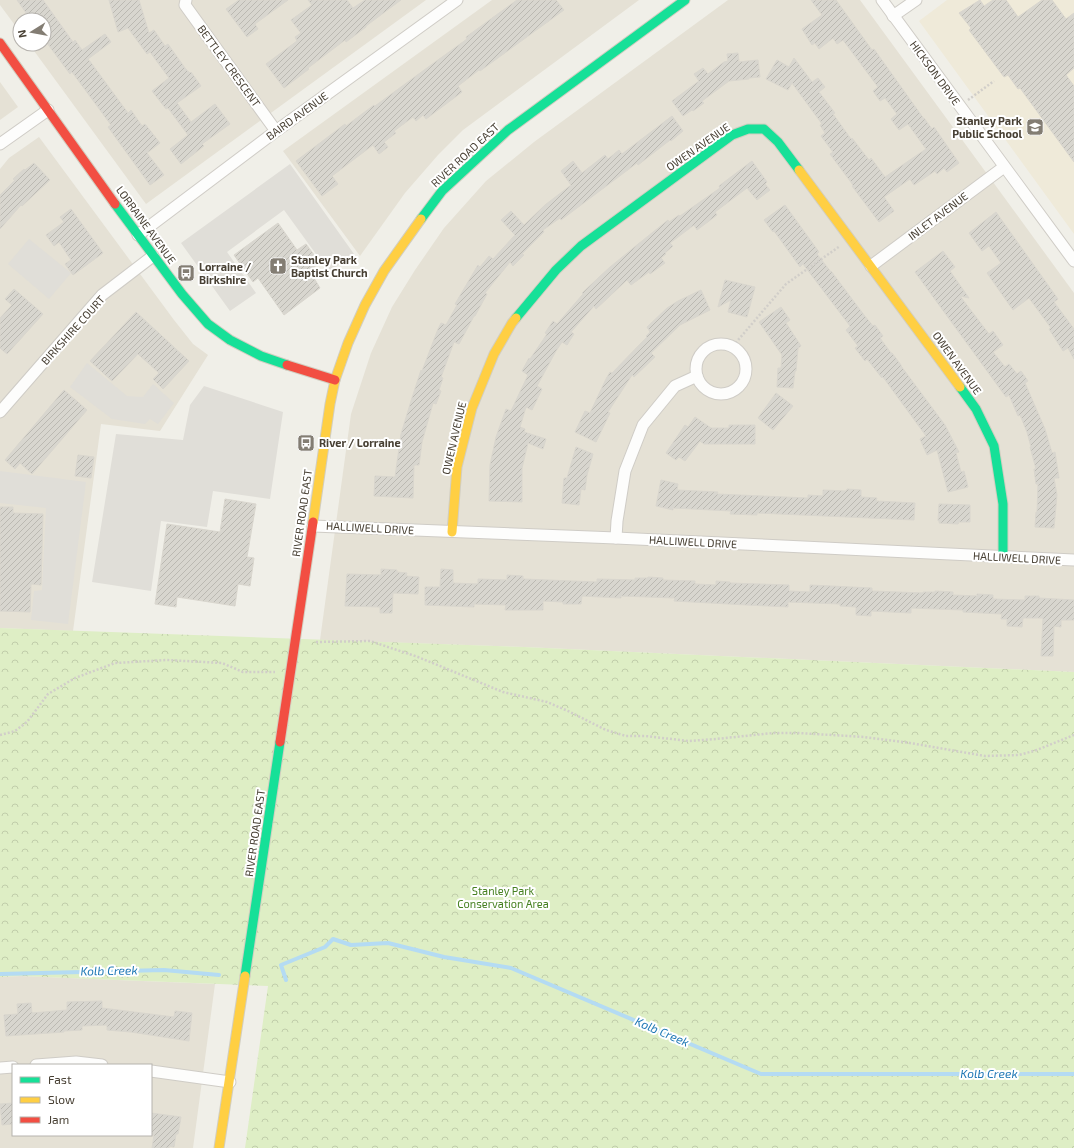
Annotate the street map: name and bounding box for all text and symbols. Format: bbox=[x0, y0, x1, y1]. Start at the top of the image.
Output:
north arrow bbox=[12, 12, 52, 52]
street label: BETTLEY CRESCENT bbox=[195, 22, 264, 110]
text: N bbox=[15, 29, 29, 39]
street label: HICKSON DRIVE bbox=[908, 38, 963, 108]
street label: BAIRD AVENUE bbox=[263, 89, 330, 142]
place label: Stanley Park Public School bbox=[952, 114, 1023, 140]
school or university icon: Stanley Park Public School bbox=[1025, 117, 1045, 137]
street label: RIVER ROAD EAST bbox=[428, 119, 502, 189]
street label: OWEN AVENUE bbox=[663, 120, 732, 173]
street label: LORRAINE AVENUE bbox=[114, 183, 179, 266]
street label: INLET AVENUE bbox=[905, 189, 970, 242]
place label: Stanley Park Baptist Church bbox=[291, 253, 368, 279]
church icon: Stanley Park Baptist Church bbox=[268, 256, 288, 276]
place label: Lorraine / Birkshire bbox=[199, 260, 251, 286]
bus stop icon: Lorraine / Birkshire bbox=[176, 263, 196, 283]
street label: BIRKSHIRE COURT bbox=[38, 292, 108, 367]
street label: OWEN AVENUE bbox=[930, 329, 985, 397]
street label: OWEN AVENUE bbox=[439, 400, 468, 476]
bus stop icon: River / Lorraine bbox=[296, 433, 316, 453]
place label: River / Lorraine bbox=[319, 436, 401, 449]
street label: RIVER ROAD EAST bbox=[289, 468, 314, 557]
street label: HALLIWELL DRIVE bbox=[326, 519, 414, 536]
street label: HALLIWELL DRIVE bbox=[649, 533, 737, 550]
street label: HALLIWELL DRIVE bbox=[973, 549, 1061, 566]
street label: RIVER ROAD EAST bbox=[242, 788, 267, 877]
park label: Stanley Park Conservation Area bbox=[457, 884, 549, 910]
water label: Kolb Creek bbox=[80, 963, 138, 977]
water label: Kolb Creek bbox=[633, 1013, 692, 1049]
legend bbox=[12, 1064, 152, 1136]
water label: Kolb Creek bbox=[960, 1066, 1018, 1080]
text: Fast bbox=[48, 1072, 72, 1086]
text: Slow bbox=[48, 1092, 75, 1106]
text: Jam bbox=[48, 1112, 69, 1126]

